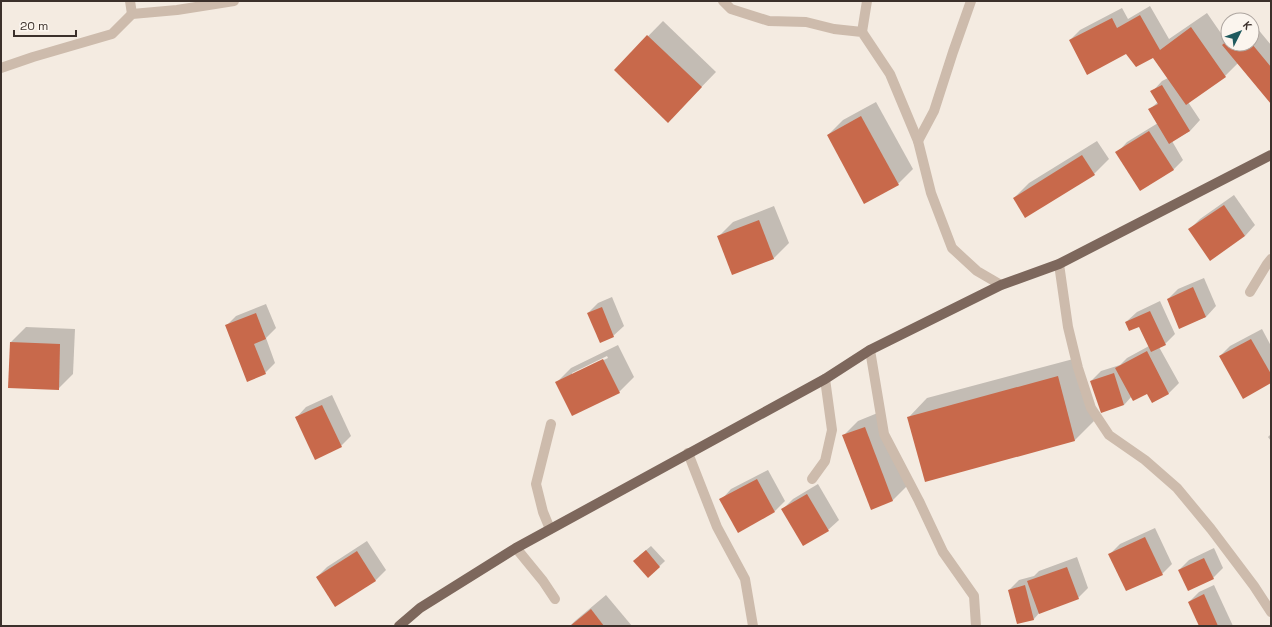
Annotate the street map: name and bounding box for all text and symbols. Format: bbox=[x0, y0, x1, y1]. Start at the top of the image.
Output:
scale bar bbox=[14, 12, 76, 38]
north arrow bbox=[1220, 12, 1260, 52]
text: 20 m bbox=[20, 18, 48, 34]
text: K bbox=[1240, 18, 1255, 33]

